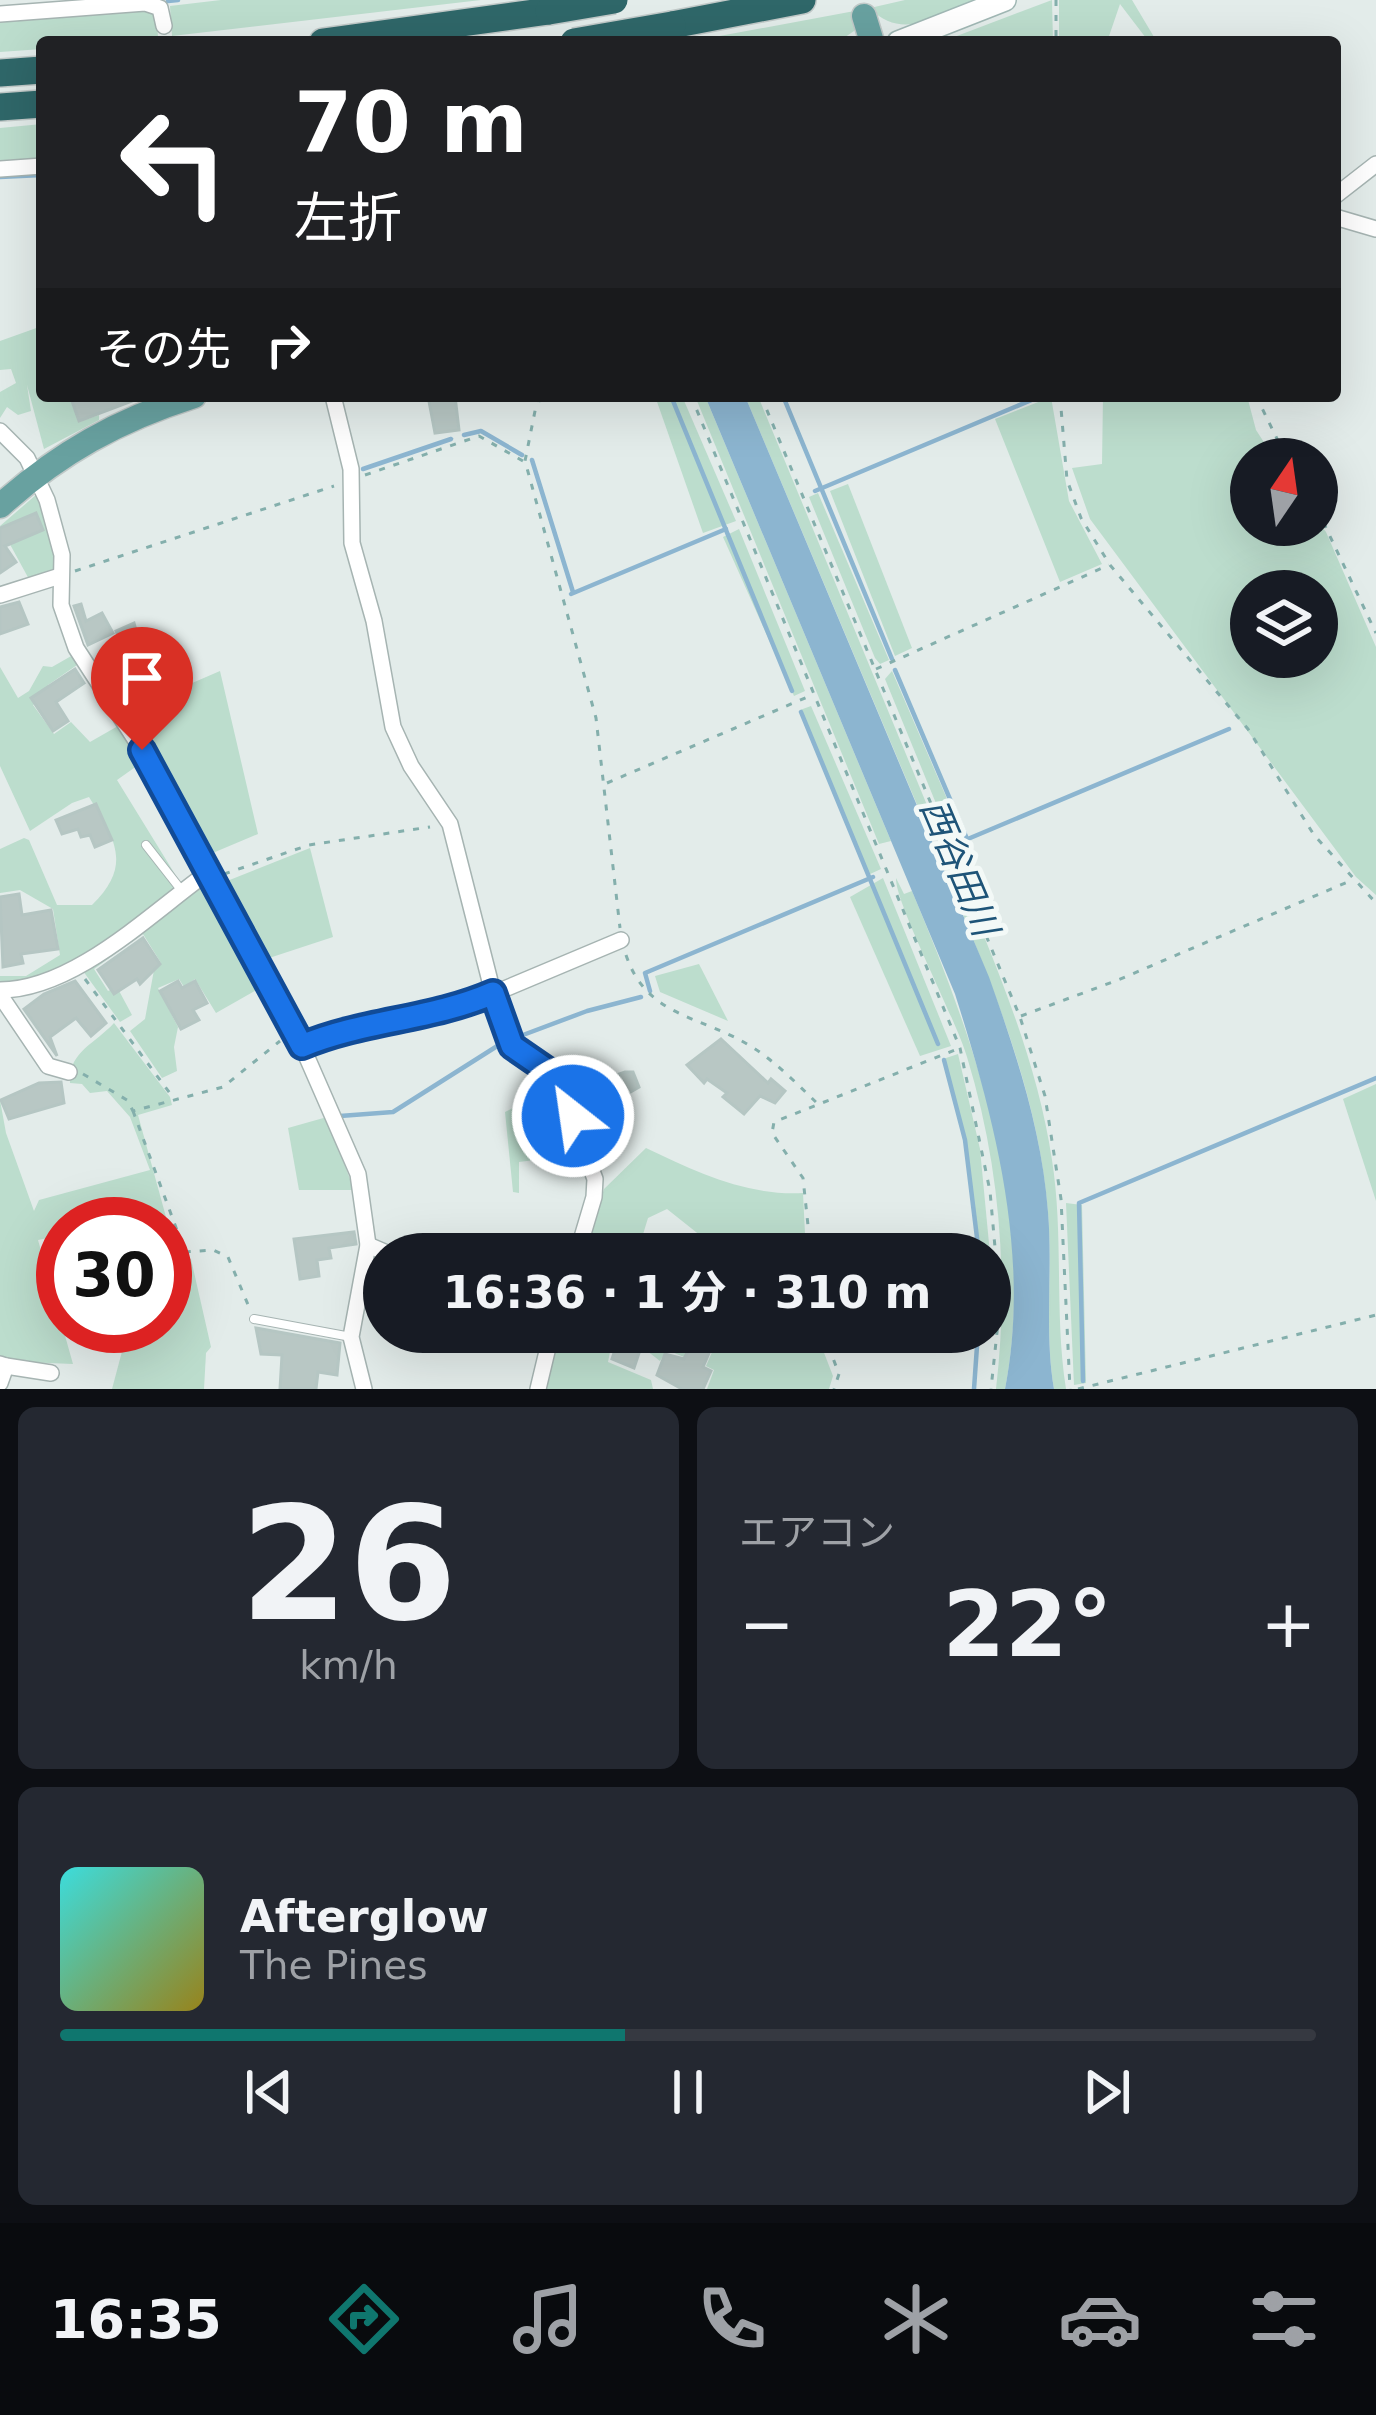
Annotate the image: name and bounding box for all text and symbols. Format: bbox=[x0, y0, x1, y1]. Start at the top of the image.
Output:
text: 70 m bbox=[294, 74, 528, 172]
icon: left bbox=[96, 84, 252, 240]
text: 左折 bbox=[294, 187, 402, 250]
icon: right bbox=[255, 312, 321, 378]
text: その先 bbox=[96, 323, 231, 376]
north arrow bbox=[1230, 438, 1338, 546]
map controls bbox=[1230, 438, 1338, 678]
button: layers bbox=[1230, 570, 1338, 678]
pin bbox=[91, 627, 193, 750]
icon: arrive bbox=[109, 645, 175, 711]
water label: 西谷田川 bbox=[913, 793, 1008, 945]
position arrow bbox=[510, 1053, 636, 1179]
speed limit sign: 30 bbox=[36, 1197, 192, 1353]
text: 16:36 · 1 分 · 310 m bbox=[443, 1266, 931, 1319]
text: 26 bbox=[240, 1474, 457, 1656]
text: エアコン bbox=[739, 1510, 895, 1555]
text: 22° bbox=[942, 1572, 1113, 1677]
text: − bbox=[739, 1586, 794, 1663]
text: + bbox=[1261, 1586, 1316, 1663]
text: km/h bbox=[299, 1643, 398, 1688]
text: Afterglow bbox=[240, 1890, 489, 1943]
text: The Pines bbox=[240, 1943, 427, 1988]
icon: previous bbox=[236, 2059, 302, 2125]
icon: pause bbox=[655, 2059, 721, 2125]
icon: next bbox=[1074, 2059, 1140, 2125]
icon: directions bbox=[322, 2277, 406, 2361]
icon: music bbox=[506, 2277, 590, 2361]
icon: phone bbox=[690, 2277, 774, 2361]
icon: climate bbox=[874, 2277, 958, 2361]
icon: car bbox=[1058, 2277, 1142, 2361]
icon: filters bbox=[1242, 2277, 1326, 2361]
text: 16:35 bbox=[50, 2288, 222, 2351]

